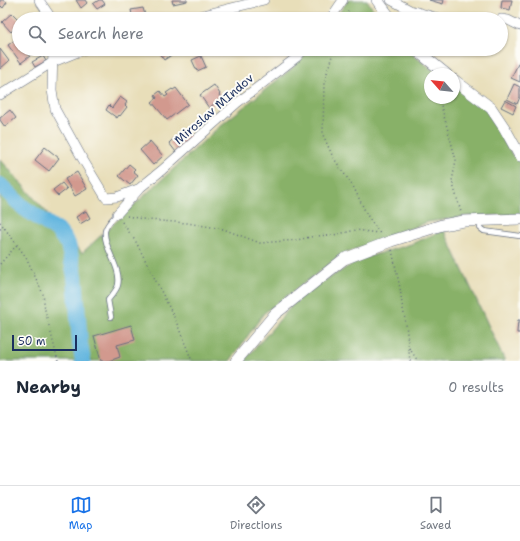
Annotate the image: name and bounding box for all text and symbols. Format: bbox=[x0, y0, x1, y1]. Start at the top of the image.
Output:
search box bbox=[12, 12, 508, 56]
icon: search bbox=[26, 23, 48, 45]
text: Search here bbox=[58, 24, 144, 44]
north arrow bbox=[424, 68, 460, 104]
street label: Miroslav MIndov bbox=[171, 70, 257, 148]
scale bar bbox=[12, 333, 77, 352]
text: 50 m bbox=[18, 334, 46, 349]
text: Nearby bbox=[16, 376, 81, 398]
text: 0 results bbox=[448, 379, 504, 396]
tab: Map bbox=[69, 494, 92, 533]
tab: Directions bbox=[230, 494, 282, 533]
tab: Saved bbox=[420, 494, 451, 533]

